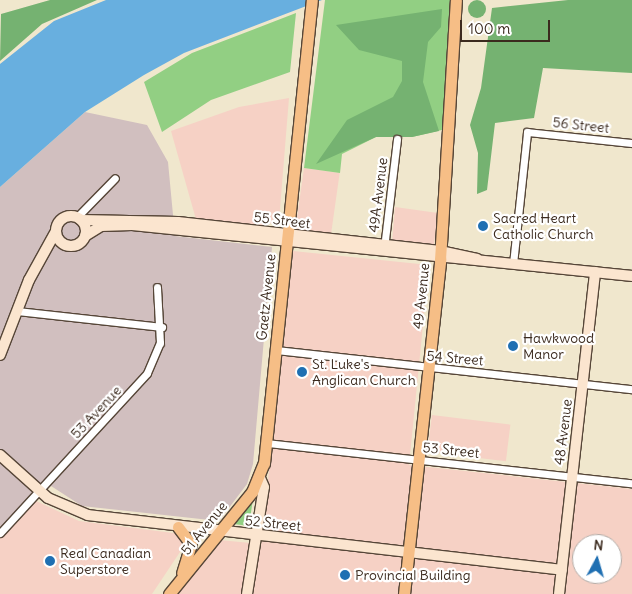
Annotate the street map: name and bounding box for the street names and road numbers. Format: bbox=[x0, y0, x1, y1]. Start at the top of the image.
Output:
street label: 56 Street bbox=[552, 114, 610, 136]
street label: 49A Avenue bbox=[365, 157, 391, 233]
street label: 55 Street bbox=[253, 208, 311, 232]
street label: Gaetz Avenue bbox=[253, 253, 279, 341]
street label: 49 Avenue bbox=[409, 262, 433, 330]
street label: 54 Street bbox=[426, 347, 484, 369]
street label: 53 Avenue bbox=[67, 382, 125, 442]
street label: 48 Avenue bbox=[551, 398, 575, 466]
street label: 53 Street bbox=[422, 439, 480, 461]
street label: 51 Avenue bbox=[177, 498, 231, 558]
street label: 52 Street bbox=[244, 512, 302, 534]

